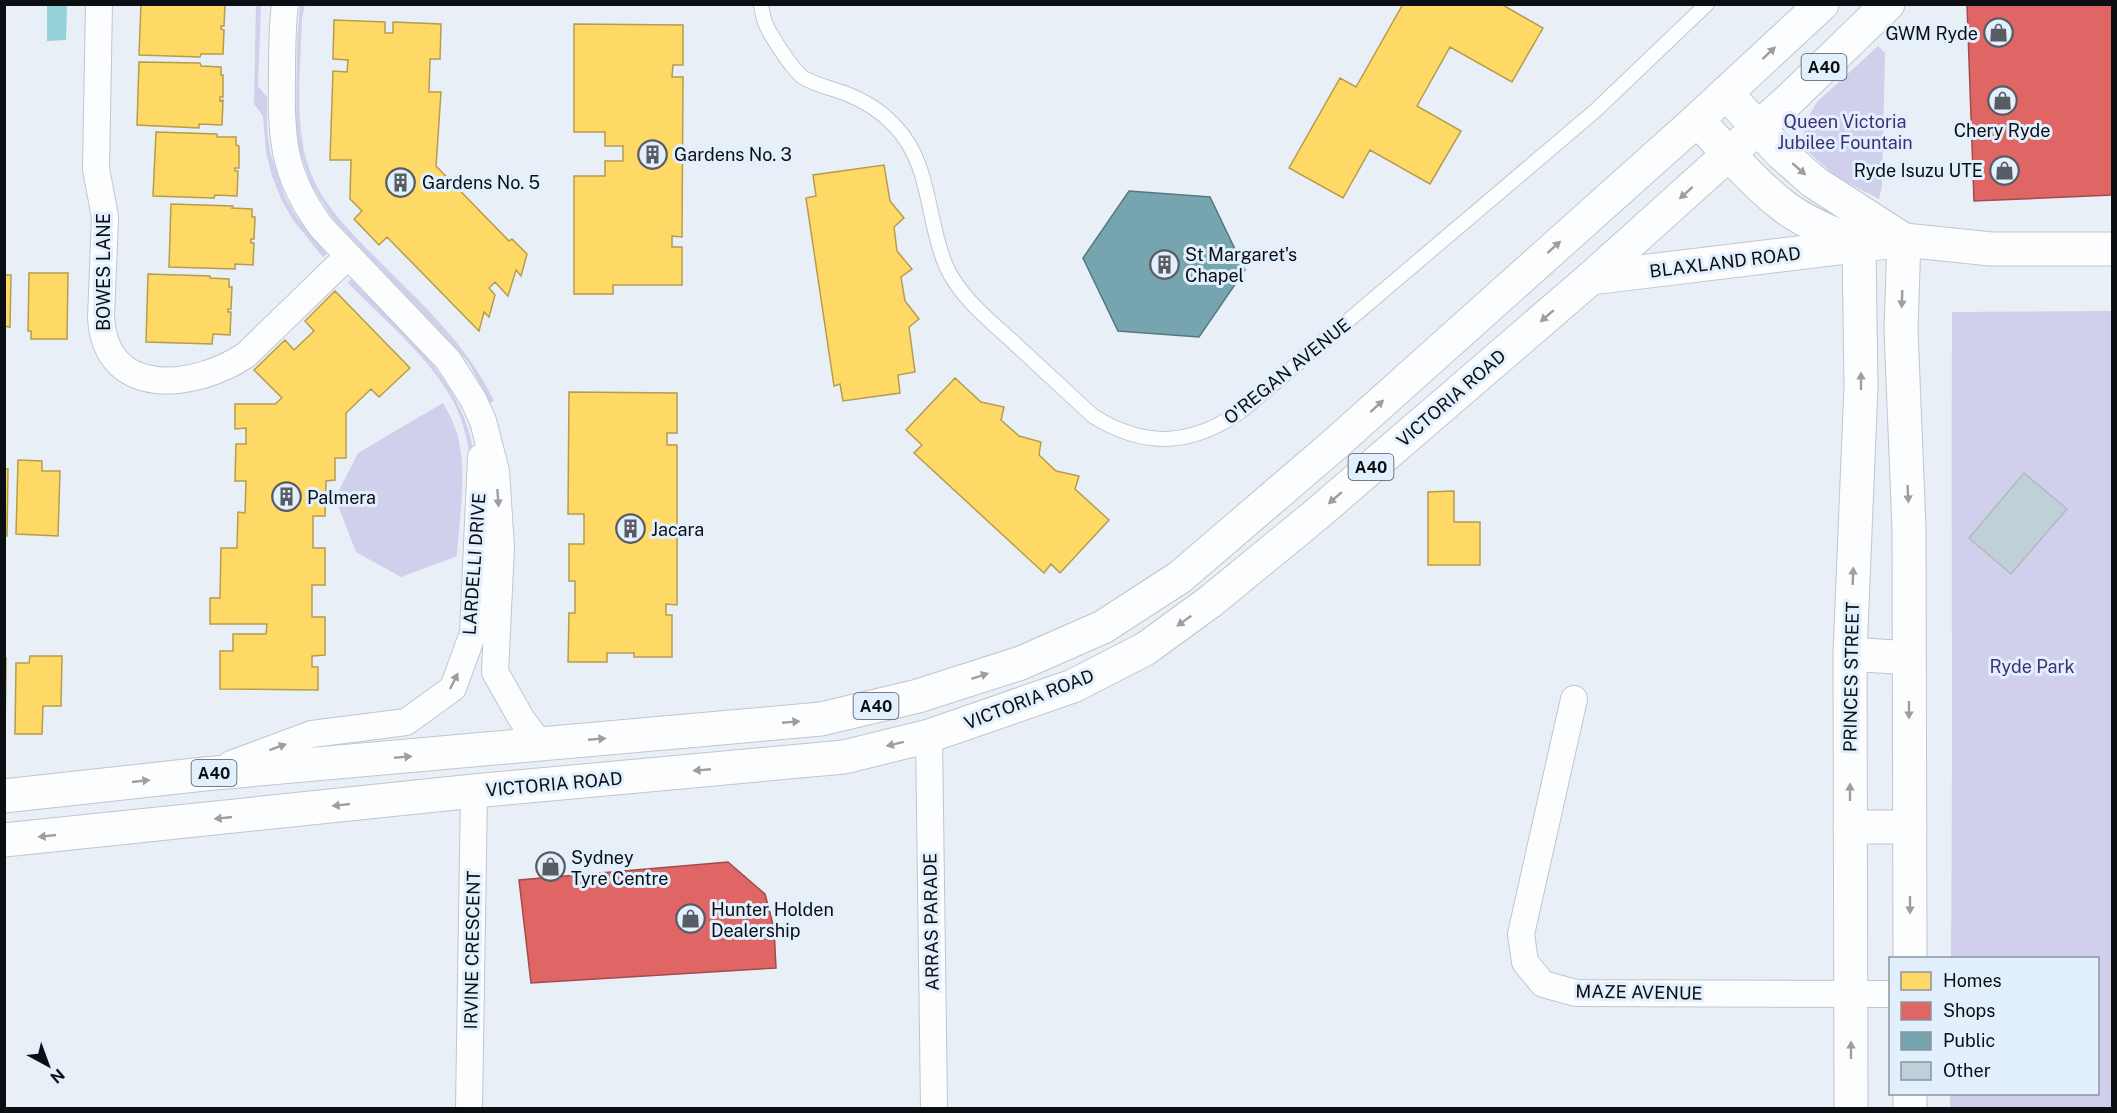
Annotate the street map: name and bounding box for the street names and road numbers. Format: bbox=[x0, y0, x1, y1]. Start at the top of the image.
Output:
road number: A40 bbox=[1802, 54, 1846, 80]
street label: BOWES LANE bbox=[93, 213, 114, 331]
street label: BLAXLAND ROAD bbox=[1648, 242, 1802, 282]
street label: O'REGAN AVENUE bbox=[1220, 314, 1354, 428]
street label: VICTORIA ROAD bbox=[1392, 345, 1510, 451]
road number: A40 bbox=[1348, 454, 1394, 480]
street label: LARDELLI DRIVE bbox=[459, 492, 489, 636]
street label: PRINCES STREET bbox=[1839, 601, 1863, 752]
street label: VICTORIA ROAD bbox=[961, 665, 1097, 733]
road number: A40 bbox=[854, 693, 898, 719]
road number: A40 bbox=[192, 760, 236, 786]
street label: VICTORIA ROAD bbox=[485, 768, 623, 800]
street label: ARRAS PARADE bbox=[919, 853, 943, 991]
street label: IRVINE CRESCENT bbox=[460, 870, 484, 1029]
street label: MAZE AVENUE bbox=[1575, 980, 1703, 1004]

